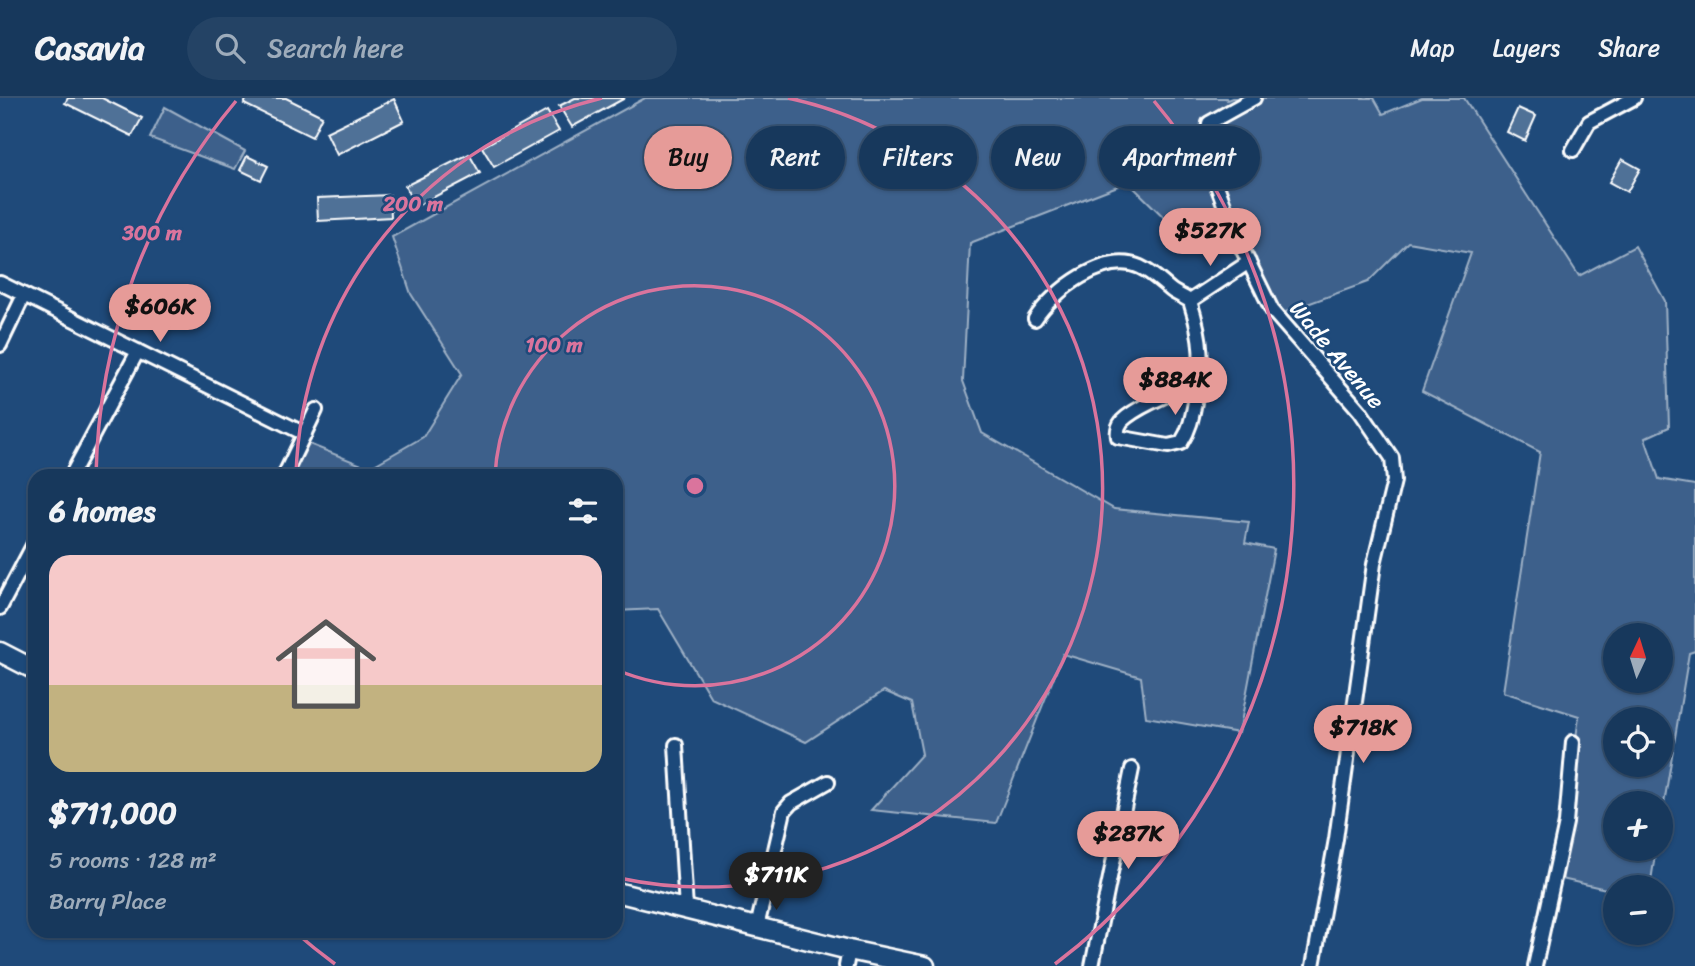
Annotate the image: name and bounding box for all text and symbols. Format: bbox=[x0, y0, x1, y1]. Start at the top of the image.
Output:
search box bbox=[187, 17, 677, 80]
text: Casavia bbox=[35, 19, 145, 77]
text: Search here bbox=[267, 25, 404, 71]
text: Map bbox=[1410, 27, 1455, 69]
text: Layers bbox=[1493, 27, 1560, 69]
text: Share bbox=[1598, 27, 1660, 69]
icon: search bbox=[211, 29, 249, 67]
chip: Buy bbox=[644, 126, 732, 189]
chip: Rent bbox=[746, 126, 845, 189]
chip: Filters bbox=[859, 126, 977, 189]
chip: New bbox=[991, 126, 1085, 189]
chip: Apartment bbox=[1099, 126, 1260, 189]
text: 200 m bbox=[382, 185, 444, 223]
pin: $527K bbox=[1161, 208, 1259, 268]
text: $527K bbox=[1175, 210, 1245, 251]
text: 300 m bbox=[121, 214, 183, 252]
pin: $606K bbox=[111, 285, 209, 344]
text: $606K bbox=[125, 286, 195, 327]
street label: Wade Avenue bbox=[1279, 291, 1395, 419]
text: 100 m bbox=[525, 326, 583, 364]
pin: $884K bbox=[1126, 358, 1224, 417]
text: $884K bbox=[1139, 359, 1211, 400]
centre of rings bbox=[683, 474, 707, 498]
text: 6 homes bbox=[49, 484, 156, 538]
icon: filters bbox=[564, 492, 602, 530]
icon: home bbox=[263, 601, 389, 727]
north arrow bbox=[1603, 623, 1673, 693]
map controls bbox=[1603, 623, 1673, 945]
pin: $718K bbox=[1314, 706, 1412, 765]
text: $718K bbox=[1330, 707, 1396, 748]
button: locate bbox=[1603, 707, 1673, 777]
text: $711,000 bbox=[49, 786, 177, 840]
button: + bbox=[1603, 791, 1673, 861]
pin: $287K bbox=[1079, 812, 1177, 871]
text: $287K bbox=[1093, 813, 1163, 854]
text: 5 rooms · 128 m² bbox=[49, 840, 217, 881]
pin: $711K bbox=[727, 852, 825, 912]
text: $711K bbox=[745, 854, 807, 895]
button: − bbox=[1603, 875, 1673, 945]
text: Barry Place bbox=[49, 881, 167, 922]

